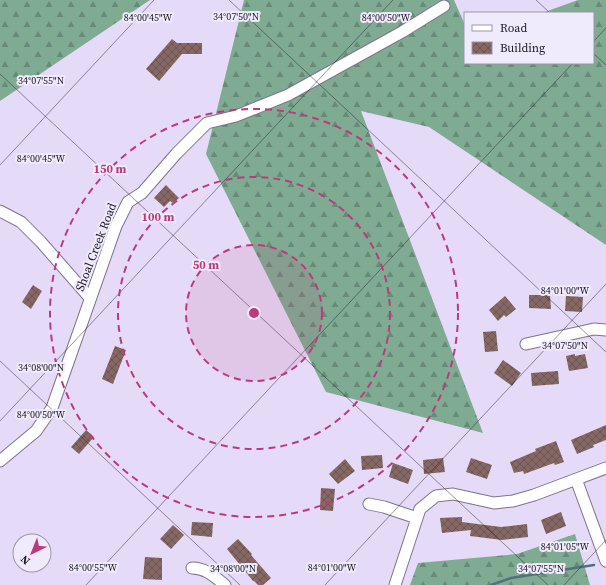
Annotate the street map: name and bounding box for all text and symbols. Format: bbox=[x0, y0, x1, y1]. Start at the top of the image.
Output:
text: 34°07'50"N bbox=[213, 10, 259, 23]
text: 84°00'45"W bbox=[124, 11, 173, 24]
text: 84°00'50"W bbox=[362, 11, 411, 24]
legend bbox=[464, 12, 594, 64]
text: Road bbox=[500, 20, 527, 36]
text: Building bbox=[500, 40, 545, 56]
text: 34°07'55"N bbox=[18, 74, 64, 87]
text: 84°00'45"W bbox=[17, 152, 66, 165]
text: 150 m bbox=[94, 161, 127, 177]
street label: Shoal Creek Road bbox=[72, 200, 120, 294]
text: 100 m bbox=[142, 209, 175, 225]
text: 50 m bbox=[193, 257, 219, 273]
text: 84°01'00"W bbox=[541, 284, 590, 297]
centre of rings bbox=[247, 306, 261, 320]
text: 34°07'50"N bbox=[542, 339, 588, 352]
text: 34°08'00"N bbox=[18, 361, 64, 374]
text: 84°00'50"W bbox=[17, 408, 66, 421]
north arrow bbox=[12, 533, 52, 573]
text: 84°01'05"W bbox=[541, 540, 590, 553]
text: N bbox=[17, 552, 34, 568]
text: 84°00'55"W bbox=[69, 561, 118, 574]
text: 84°01'00"W bbox=[308, 561, 357, 574]
text: 34°08'00"N bbox=[210, 562, 256, 575]
text: 34°07'55"N bbox=[518, 562, 564, 575]

